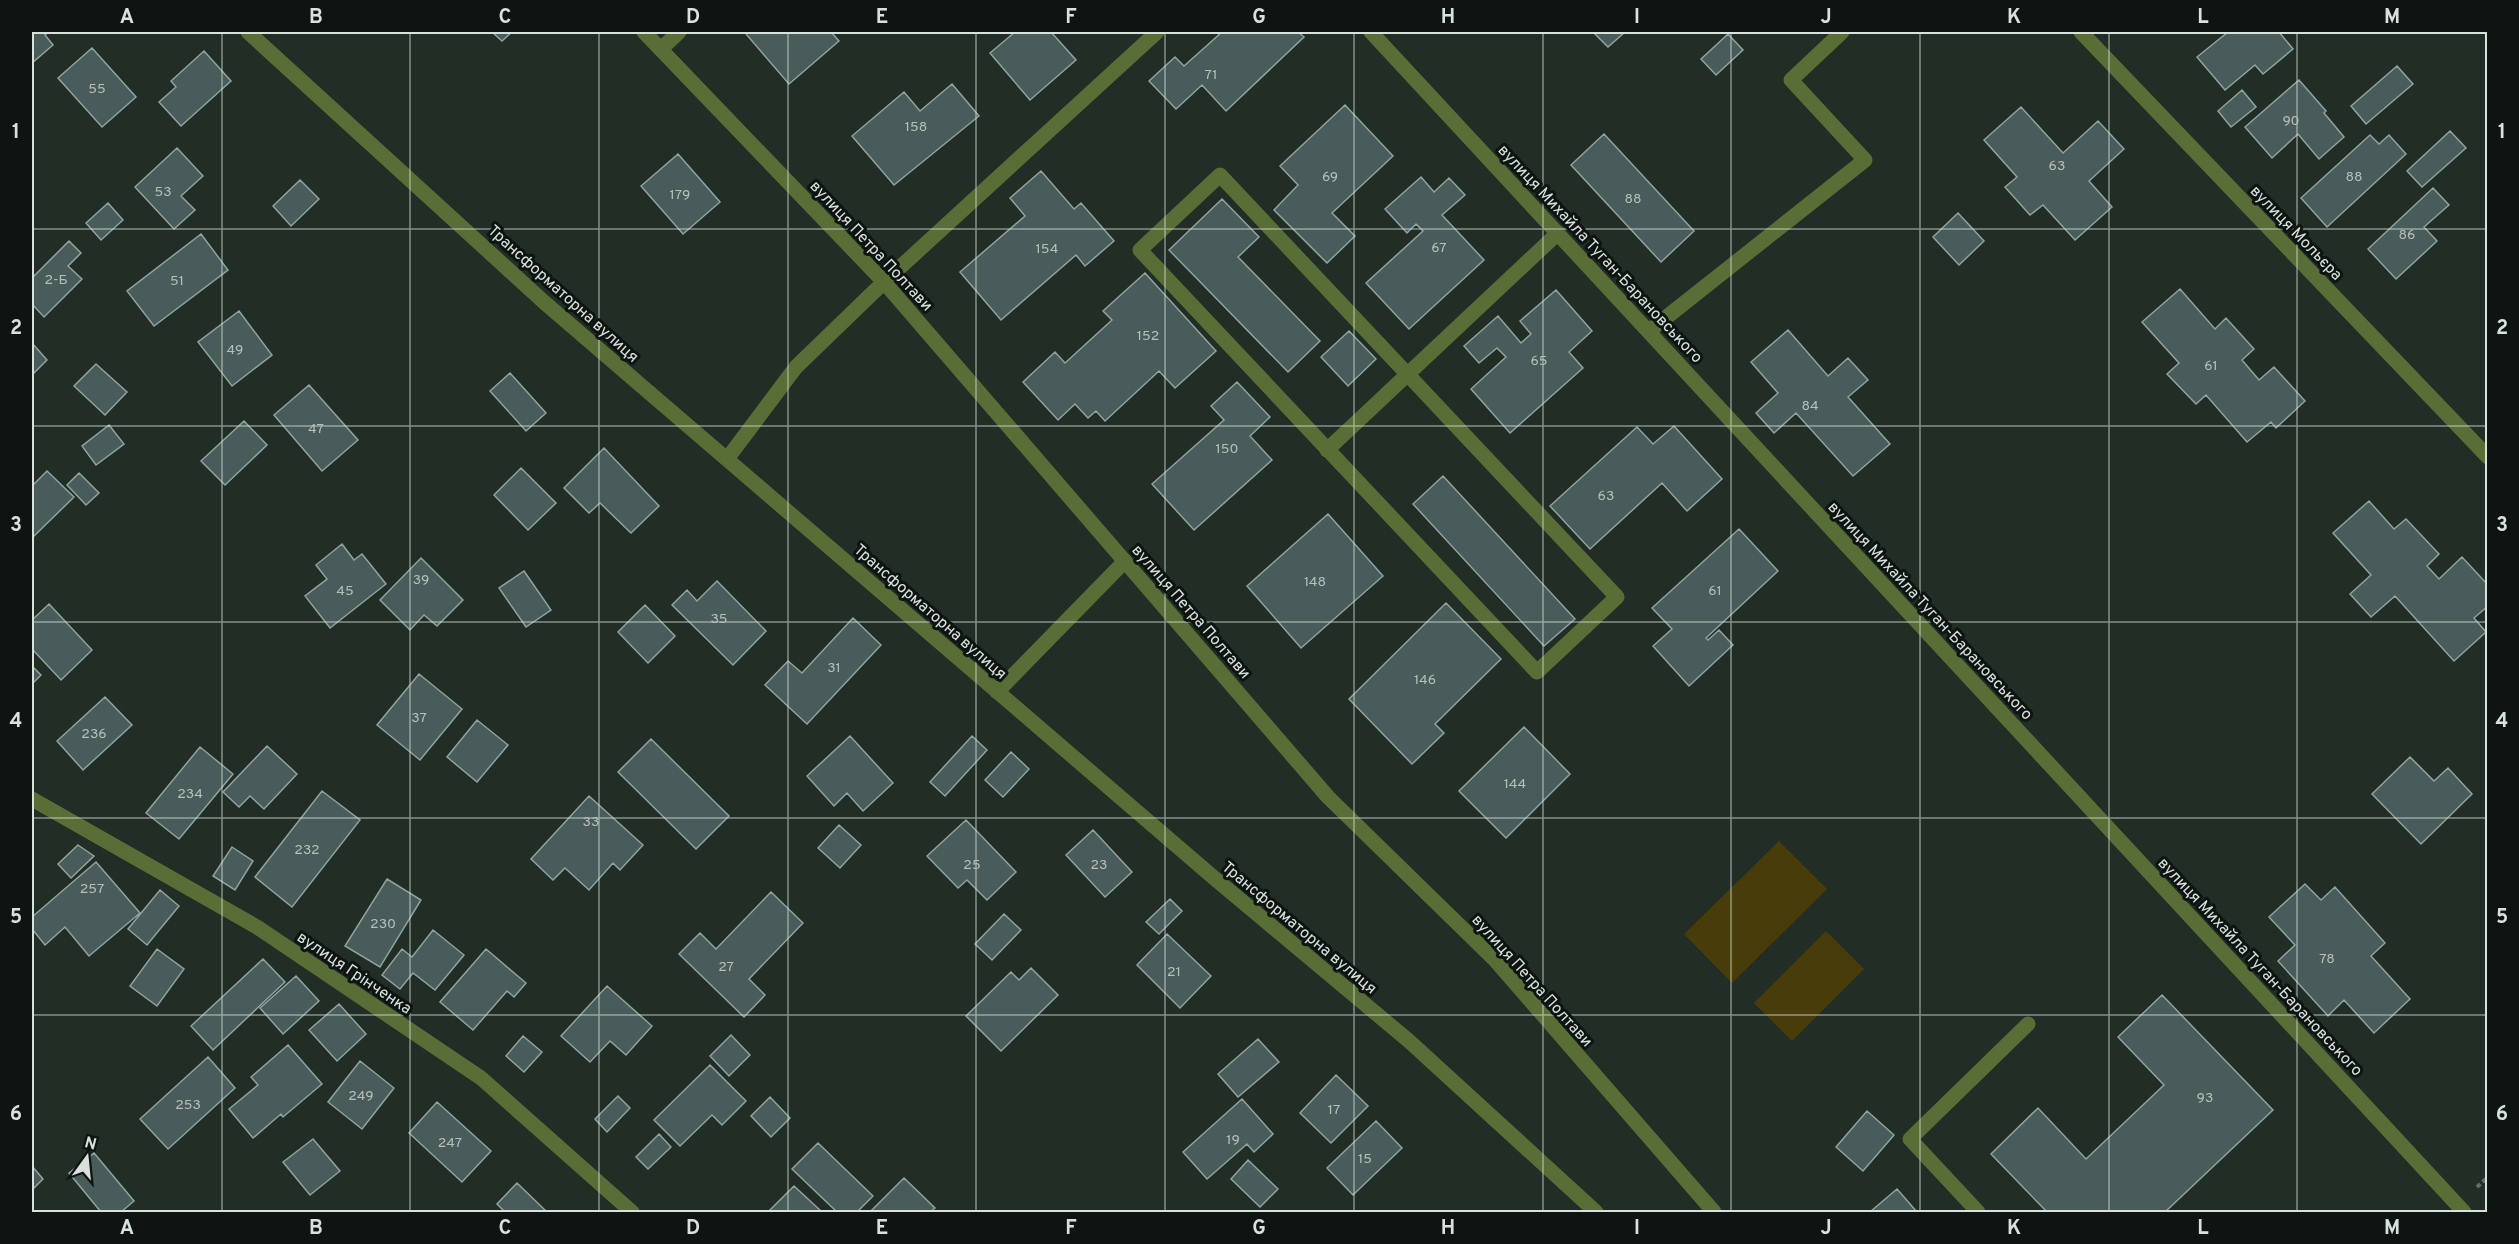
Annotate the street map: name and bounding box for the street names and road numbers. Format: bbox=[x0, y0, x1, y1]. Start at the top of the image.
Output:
street label: вулиця Михайла Туган-Барановського bbox=[1493, 141, 1706, 368]
street label: вулиця Петра Полтави bbox=[805, 177, 936, 316]
street label: вулиця Мольєра bbox=[2245, 182, 2346, 285]
street label: Трансформаторна вулиця bbox=[483, 221, 642, 368]
street label: вулиця Михайла Туган-Барановського bbox=[1823, 498, 2036, 725]
street label: Трансформаторна вулиця bbox=[849, 541, 1010, 684]
street label: вулиця Петра Полтави bbox=[1127, 541, 1254, 684]
street label: вулиця Михайла Туган-Барановського bbox=[2153, 854, 2366, 1081]
street label: Трансформаторна вулиця bbox=[1217, 858, 1380, 999]
street label: вулиця Петра Полтави bbox=[1467, 911, 1596, 1052]
street label: вулиця Грінченка bbox=[293, 928, 415, 1019]

